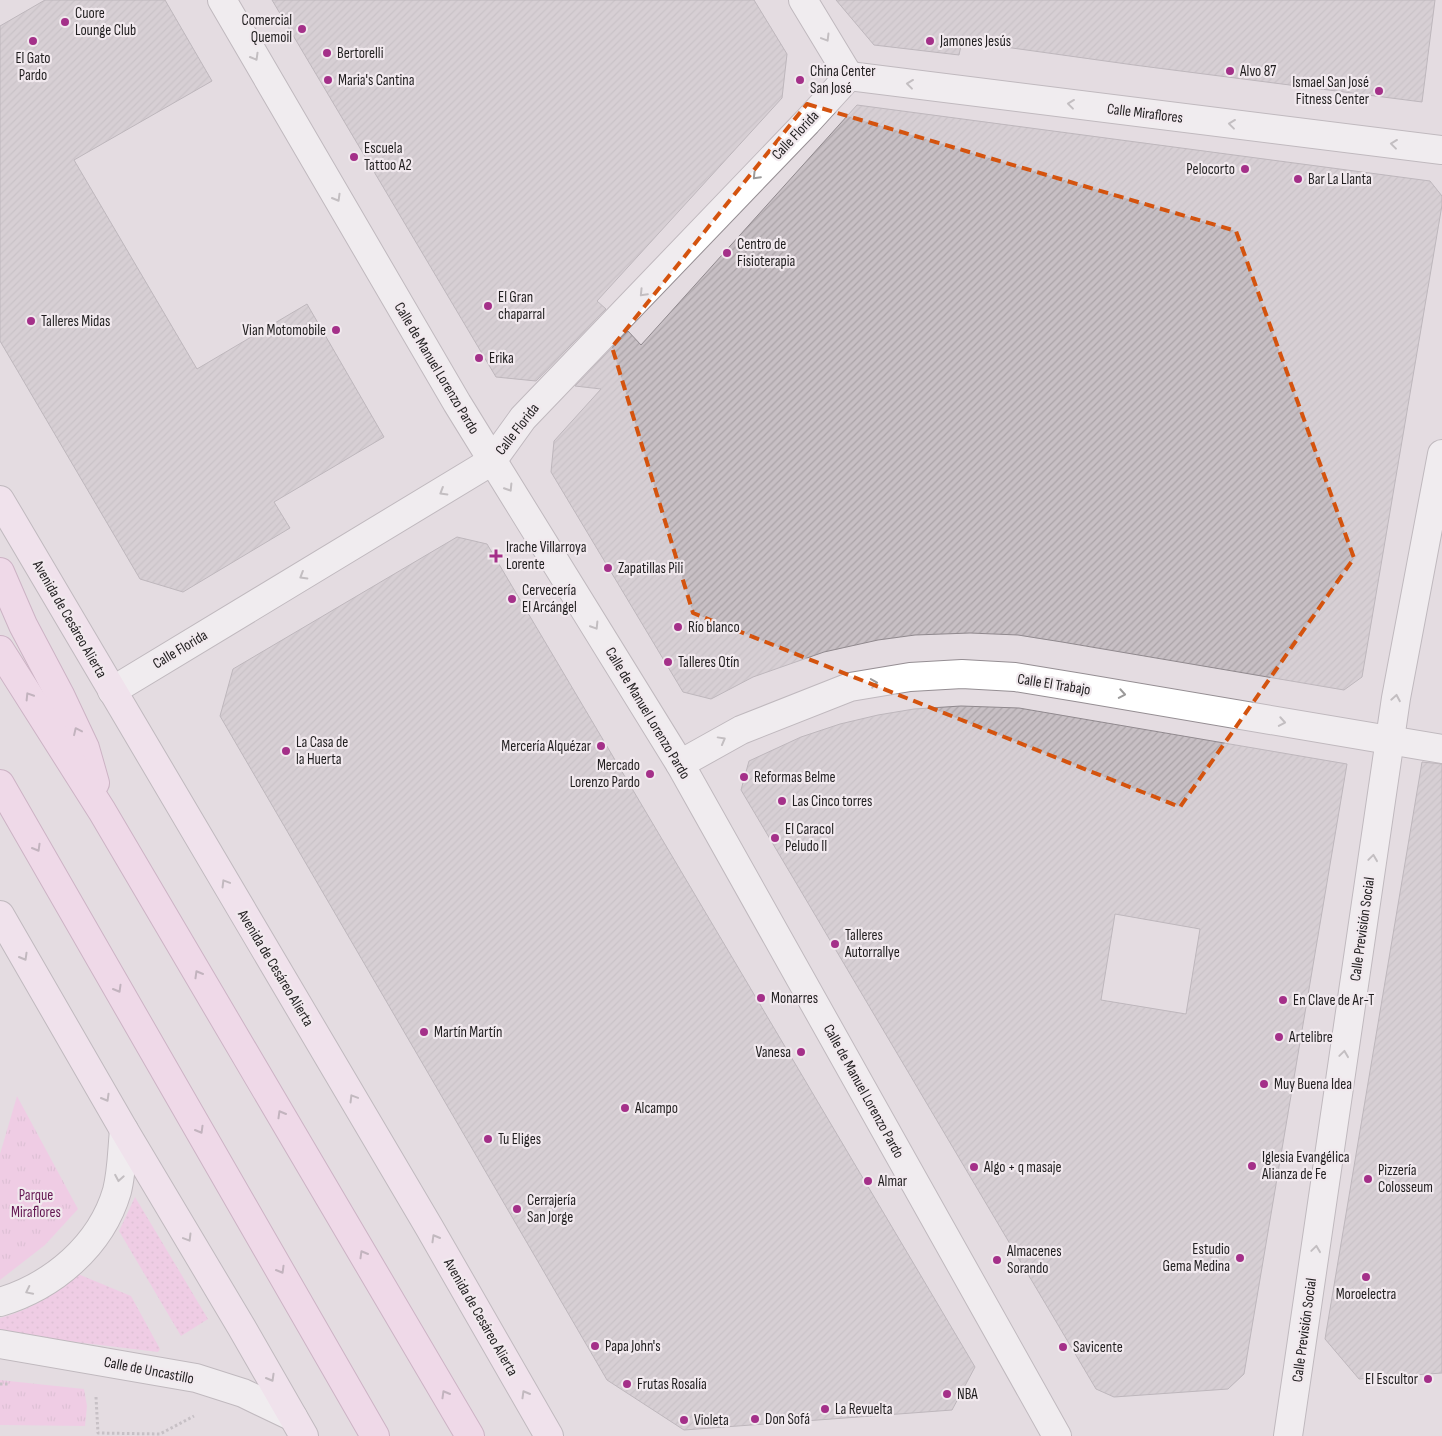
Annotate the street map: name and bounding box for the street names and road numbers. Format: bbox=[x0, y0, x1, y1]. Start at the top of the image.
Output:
street label: Calle Miraflores bbox=[1106, 99, 1184, 128]
street label: Calle Florida bbox=[768, 107, 823, 164]
street label: Calle de Manuel Lorenzo Pardo bbox=[390, 299, 483, 438]
street label: Calle Florida bbox=[491, 399, 544, 459]
street label: Avenida de Cesáreo Alierta bbox=[28, 556, 111, 682]
street label: Calle Florida bbox=[149, 626, 211, 673]
street label: Calle de Manuel Lorenzo Pardo bbox=[601, 644, 694, 783]
street label: Calle El Trabajo bbox=[1016, 669, 1092, 700]
street label: Calle Previsión Social bbox=[1346, 876, 1379, 982]
street label: Avenida de Cesáreo Alierta bbox=[233, 906, 318, 1030]
street label: Calle de Manuel Lorenzo Pardo bbox=[819, 1021, 908, 1162]
street label: Avenida de Cesáreo Alierta bbox=[439, 1254, 522, 1380]
street label: Calle Previsión Social bbox=[1288, 1277, 1321, 1383]
street label: Calle de Uncastillo bbox=[102, 1352, 196, 1389]

